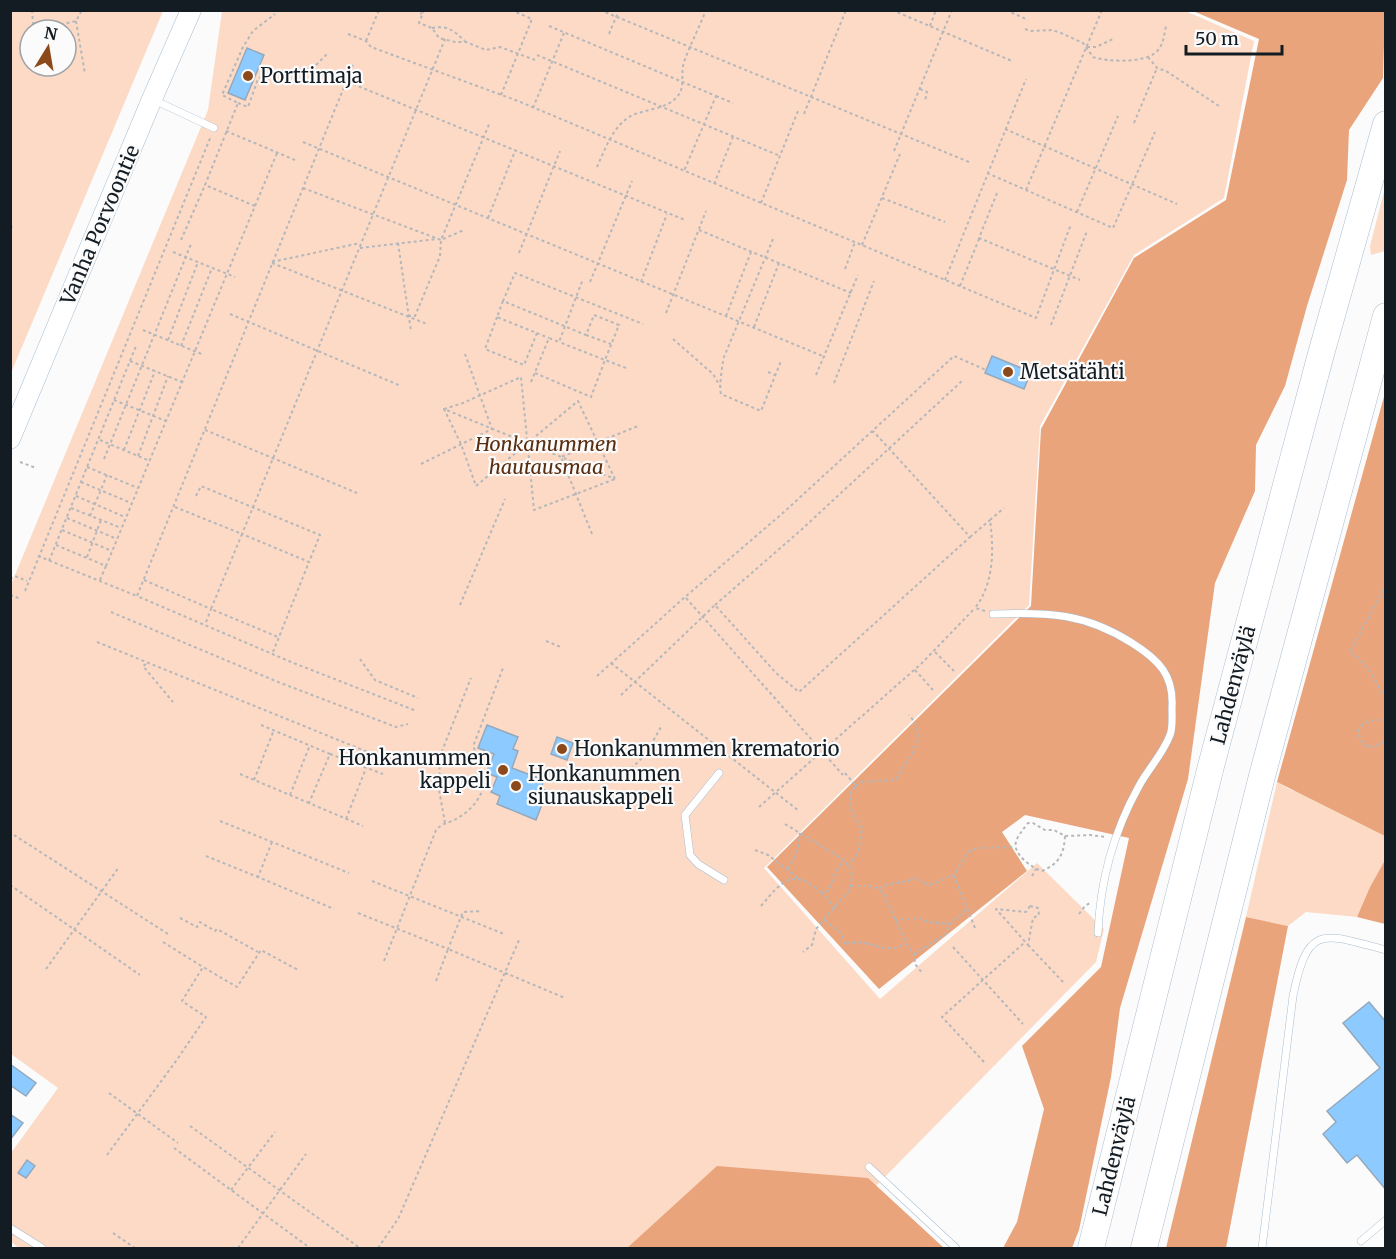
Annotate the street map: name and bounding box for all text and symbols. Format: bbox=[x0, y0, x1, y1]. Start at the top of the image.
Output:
north arrow bbox=[18, 18, 78, 78]
scale bar bbox=[1186, 18, 1282, 56]
text: N bbox=[43, 22, 59, 44]
text: 50 m bbox=[1195, 27, 1239, 50]
place label: Porttimaja bbox=[260, 63, 363, 88]
marker: Porttimaja bbox=[241, 69, 255, 83]
street label: Vanha Porvoontie bbox=[54, 141, 144, 309]
place label: Metsätähti bbox=[1020, 359, 1125, 384]
marker: Metsätähti bbox=[1001, 365, 1015, 379]
park label: Honkanummen hautausmaa bbox=[474, 431, 617, 479]
street label: Lahdenväylä bbox=[1205, 622, 1260, 747]
place label: Honkanummen krematorio bbox=[574, 736, 840, 761]
marker: Honkanummen krematorio bbox=[555, 742, 569, 756]
place label: Honkanummen kappeli bbox=[338, 745, 491, 793]
place label: Honkanummen siunauskappeli bbox=[528, 761, 681, 809]
marker: Honkanummen kappeli bbox=[496, 763, 510, 777]
marker: Honkanummen siunauskappeli bbox=[509, 779, 523, 793]
street label: Lahdenväylä bbox=[1087, 1093, 1140, 1218]

